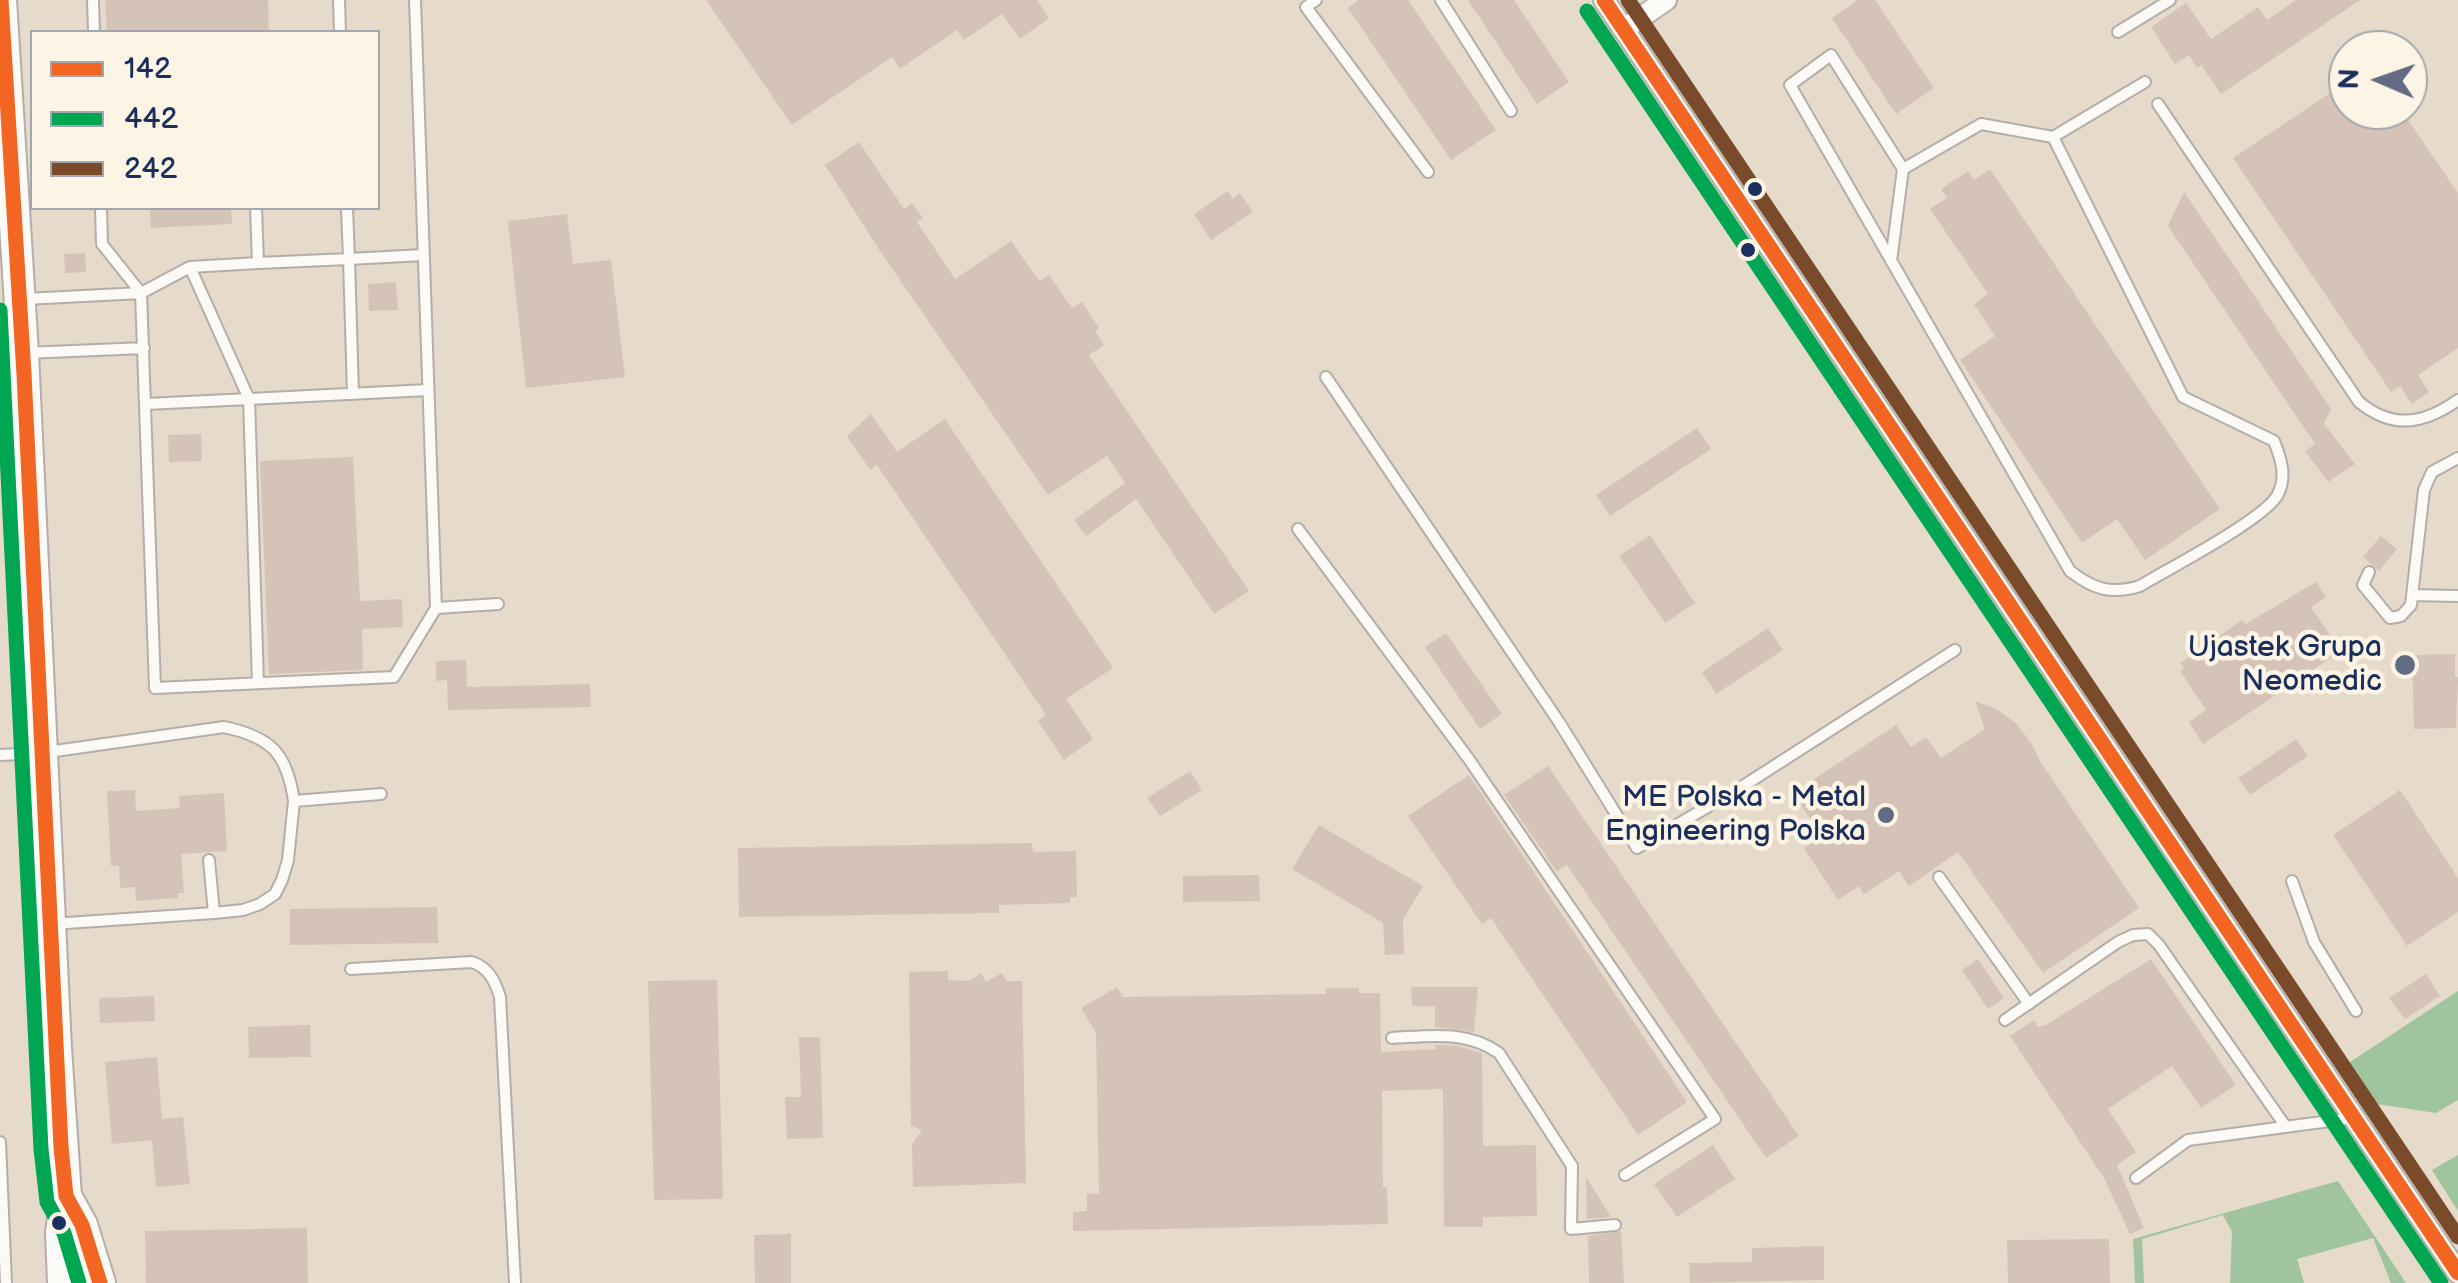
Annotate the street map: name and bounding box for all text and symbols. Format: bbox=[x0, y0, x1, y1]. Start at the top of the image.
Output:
legend bbox=[30, 30, 380, 210]
north arrow bbox=[2328, 30, 2428, 130]
text: 142 bbox=[124, 51, 172, 87]
text: N bbox=[2333, 68, 2366, 90]
text: 442 bbox=[124, 101, 178, 137]
text: 242 bbox=[124, 151, 177, 187]
unlabelled marker bbox=[1745, 179, 1765, 199]
unlabelled marker bbox=[1738, 240, 1758, 260]
place label: Ujastek Grupa Neomedic bbox=[2188, 630, 2382, 700]
marker: Ujastek Grupa Neomedic bbox=[2392, 652, 2418, 678]
place label: ME Polska - Metal Engineering Polska bbox=[1605, 780, 1866, 850]
marker: ME Polska - Metal Engineering Polska bbox=[1875, 804, 1897, 826]
unlabelled marker bbox=[49, 1213, 69, 1233]

